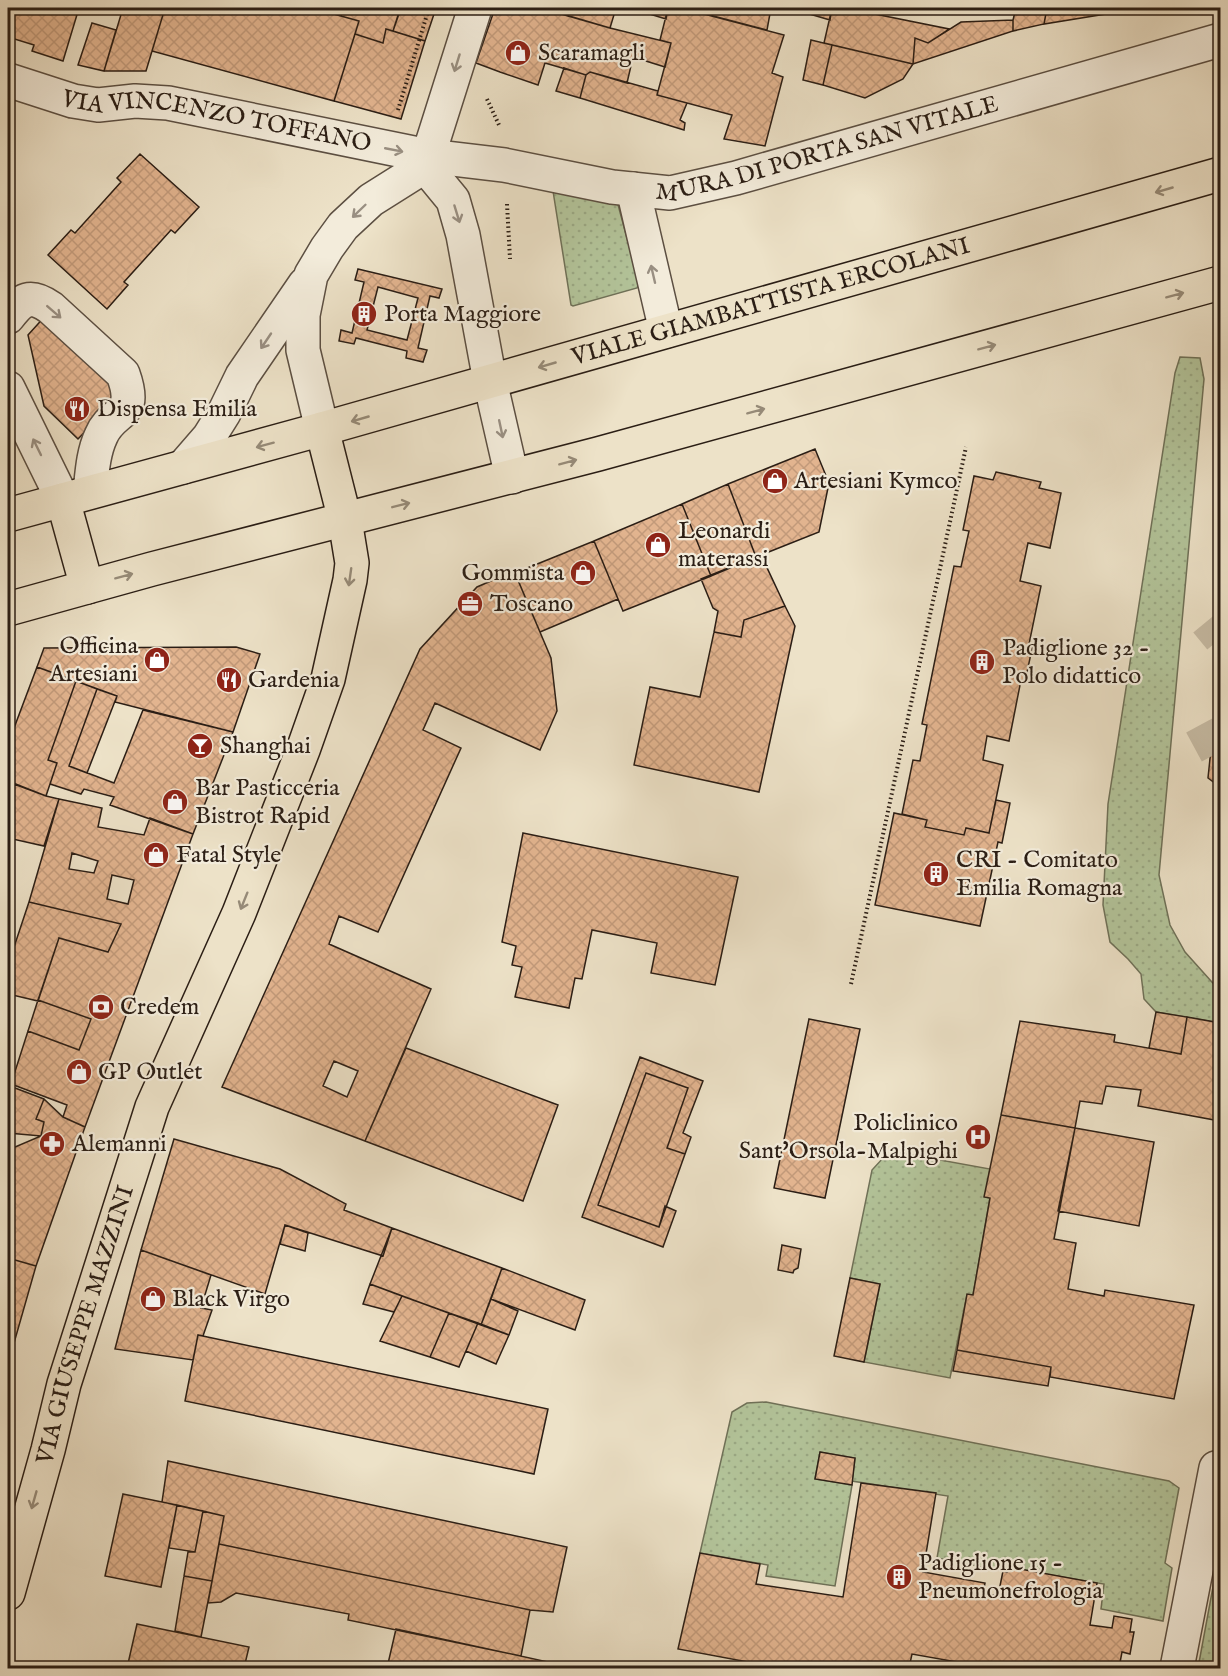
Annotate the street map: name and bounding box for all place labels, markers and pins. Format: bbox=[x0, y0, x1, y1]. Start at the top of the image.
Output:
shop icon: Scaramagli bbox=[503, 38, 533, 68]
place label: Scaramagli bbox=[538, 38, 645, 69]
building icon: Porta Maggiore bbox=[349, 299, 379, 329]
place label: Porta Maggiore bbox=[384, 299, 541, 330]
restaurant icon: Dispensa Emilia bbox=[62, 394, 92, 424]
place label: Dispensa Emilia bbox=[97, 394, 258, 425]
shop icon: Artesiani Kymco bbox=[760, 466, 790, 496]
place label: Artesiani Kymco bbox=[793, 466, 957, 497]
place label: Leonardi materassi bbox=[678, 516, 770, 575]
shop icon: Leonardi materassi bbox=[643, 530, 673, 560]
place label: Gommista bbox=[461, 558, 565, 589]
shop icon: Gommista bbox=[568, 558, 598, 588]
office icon: Toscano bbox=[455, 589, 485, 619]
place label: Toscano bbox=[490, 589, 573, 620]
place label: Officina Artesiani bbox=[48, 631, 139, 690]
place label: Padiglione 32 - Polo didattico bbox=[1002, 633, 1150, 692]
shop icon: Officina Artesiani bbox=[142, 645, 172, 675]
building icon: Padiglione 32 - Polo didattico bbox=[967, 647, 997, 677]
restaurant icon: Gardenia bbox=[214, 665, 244, 695]
place label: Gardenia bbox=[248, 665, 340, 696]
bar icon: Shanghai bbox=[185, 731, 215, 761]
place label: Shanghai bbox=[220, 731, 311, 762]
place label: Bar Pasticceria Bistrot Rapid bbox=[195, 773, 340, 832]
shop icon: Bar Pasticceria Bistrot Rapid bbox=[160, 787, 190, 817]
shop icon: Fatal Style bbox=[141, 840, 171, 870]
place label: Fatal Style bbox=[176, 840, 281, 871]
place label: CRI - Comitato Emilia Romagna bbox=[956, 845, 1123, 904]
building icon: CRI - Comitato Emilia Romagna bbox=[921, 859, 951, 889]
bank icon: Credem bbox=[86, 992, 116, 1022]
place label: Credem bbox=[120, 992, 199, 1023]
shop icon: GP Outlet bbox=[64, 1057, 94, 1087]
place label: GP Outlet bbox=[98, 1057, 202, 1088]
place label: Policlinico Sant'Orsola-Malpighi bbox=[739, 1108, 958, 1167]
hospital icon: Policlinico Sant'Orsola-Malpighi bbox=[963, 1122, 993, 1152]
pharmacy icon: Alemanni bbox=[37, 1129, 67, 1159]
place label: Alemanni bbox=[71, 1129, 167, 1160]
shop icon: Black Virgo bbox=[138, 1284, 168, 1314]
place label: Black Virgo bbox=[172, 1284, 290, 1315]
place label: Padiglione 15 - Pneumonefrologia bbox=[918, 1548, 1103, 1607]
building icon: Padiglione 15 - Pneumonefrologia bbox=[884, 1562, 914, 1592]

